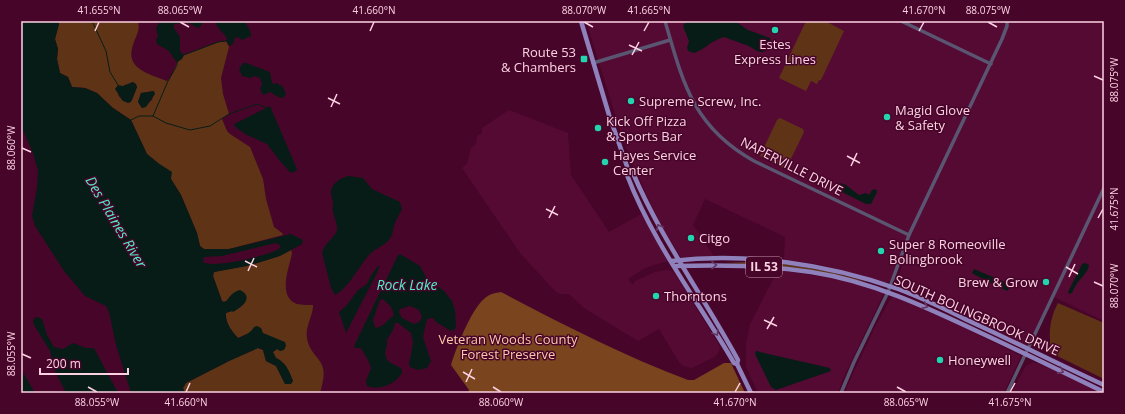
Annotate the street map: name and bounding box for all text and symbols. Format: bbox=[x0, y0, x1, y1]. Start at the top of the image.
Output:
text: 41.655°N bbox=[77, 3, 121, 17]
text: 88.065°W bbox=[158, 3, 203, 17]
text: 41.660°N bbox=[352, 3, 396, 17]
text: 88.070°W bbox=[562, 3, 607, 17]
text: 41.665°N bbox=[627, 3, 671, 17]
text: 41.670°N bbox=[902, 3, 946, 17]
text: 88.075°W bbox=[966, 3, 1011, 17]
marker: Estes Express Lines bbox=[770, 25, 780, 35]
place label: Estes Express Lines bbox=[734, 35, 816, 68]
place label: Route 53 & Chambers bbox=[501, 43, 576, 76]
marker: Route 53 & Chambers bbox=[579, 54, 589, 64]
text: 88.075°W bbox=[1107, 57, 1121, 102]
place label: Supreme Screw, Inc. bbox=[639, 92, 761, 110]
marker: Supreme Screw, Inc. bbox=[626, 96, 636, 106]
place label: Magid Glove & Safety bbox=[895, 101, 970, 134]
place label: Kick Off Pizza & Sports Bar bbox=[606, 112, 686, 145]
marker: Magid Glove & Safety bbox=[882, 112, 892, 122]
marker: Kick Off Pizza & Sports Bar bbox=[593, 123, 603, 133]
text: 88.060°W bbox=[4, 125, 18, 170]
street label: NAPERVILLE DRIVE bbox=[738, 132, 846, 200]
place label: Hayes Service Center bbox=[613, 146, 696, 179]
marker: Hayes Service Center bbox=[600, 157, 610, 167]
water label: Des Plaines River bbox=[81, 172, 152, 272]
text: 41.675°N bbox=[1107, 187, 1121, 231]
one-way arrow bbox=[657, 224, 664, 231]
place label: Citgo bbox=[699, 229, 730, 247]
marker: Citgo bbox=[686, 233, 696, 243]
place label: Super 8 Romeoville Bolingbrook bbox=[889, 235, 1006, 268]
marker: Super 8 Romeoville Bolingbrook bbox=[876, 246, 886, 256]
road number: IL 53 bbox=[746, 257, 782, 277]
one-way arrow bbox=[711, 261, 717, 269]
text: 88.070°W bbox=[1107, 263, 1121, 308]
street label: SOUTH BOLINGBROOK DRIVE bbox=[892, 270, 1062, 360]
place label: Brew & Grow bbox=[958, 273, 1038, 291]
water label: Rock Lake bbox=[376, 275, 438, 294]
marker: Brew & Grow bbox=[1041, 277, 1051, 287]
place label: Thorntons bbox=[664, 287, 727, 305]
marker: Thorntons bbox=[651, 291, 661, 301]
one-way arrow bbox=[920, 301, 928, 309]
one-way arrow bbox=[711, 329, 718, 336]
park label: Veteran Woods County Forest Preserve bbox=[438, 330, 578, 363]
text: 88.055°W bbox=[4, 331, 18, 376]
scale bar bbox=[40, 350, 128, 376]
place label: Honeywell bbox=[948, 351, 1011, 369]
text: 200 m bbox=[46, 355, 81, 372]
marker: Honeywell bbox=[935, 355, 945, 365]
one-way arrow bbox=[1057, 366, 1064, 374]
text: 88.055°W bbox=[75, 395, 120, 409]
text: 41.660°N bbox=[164, 395, 208, 409]
text: 88.060°W bbox=[479, 395, 524, 409]
text: 41.670°N bbox=[713, 395, 757, 409]
text: 88.065°W bbox=[884, 395, 929, 409]
text: 41.675°N bbox=[988, 395, 1032, 409]

